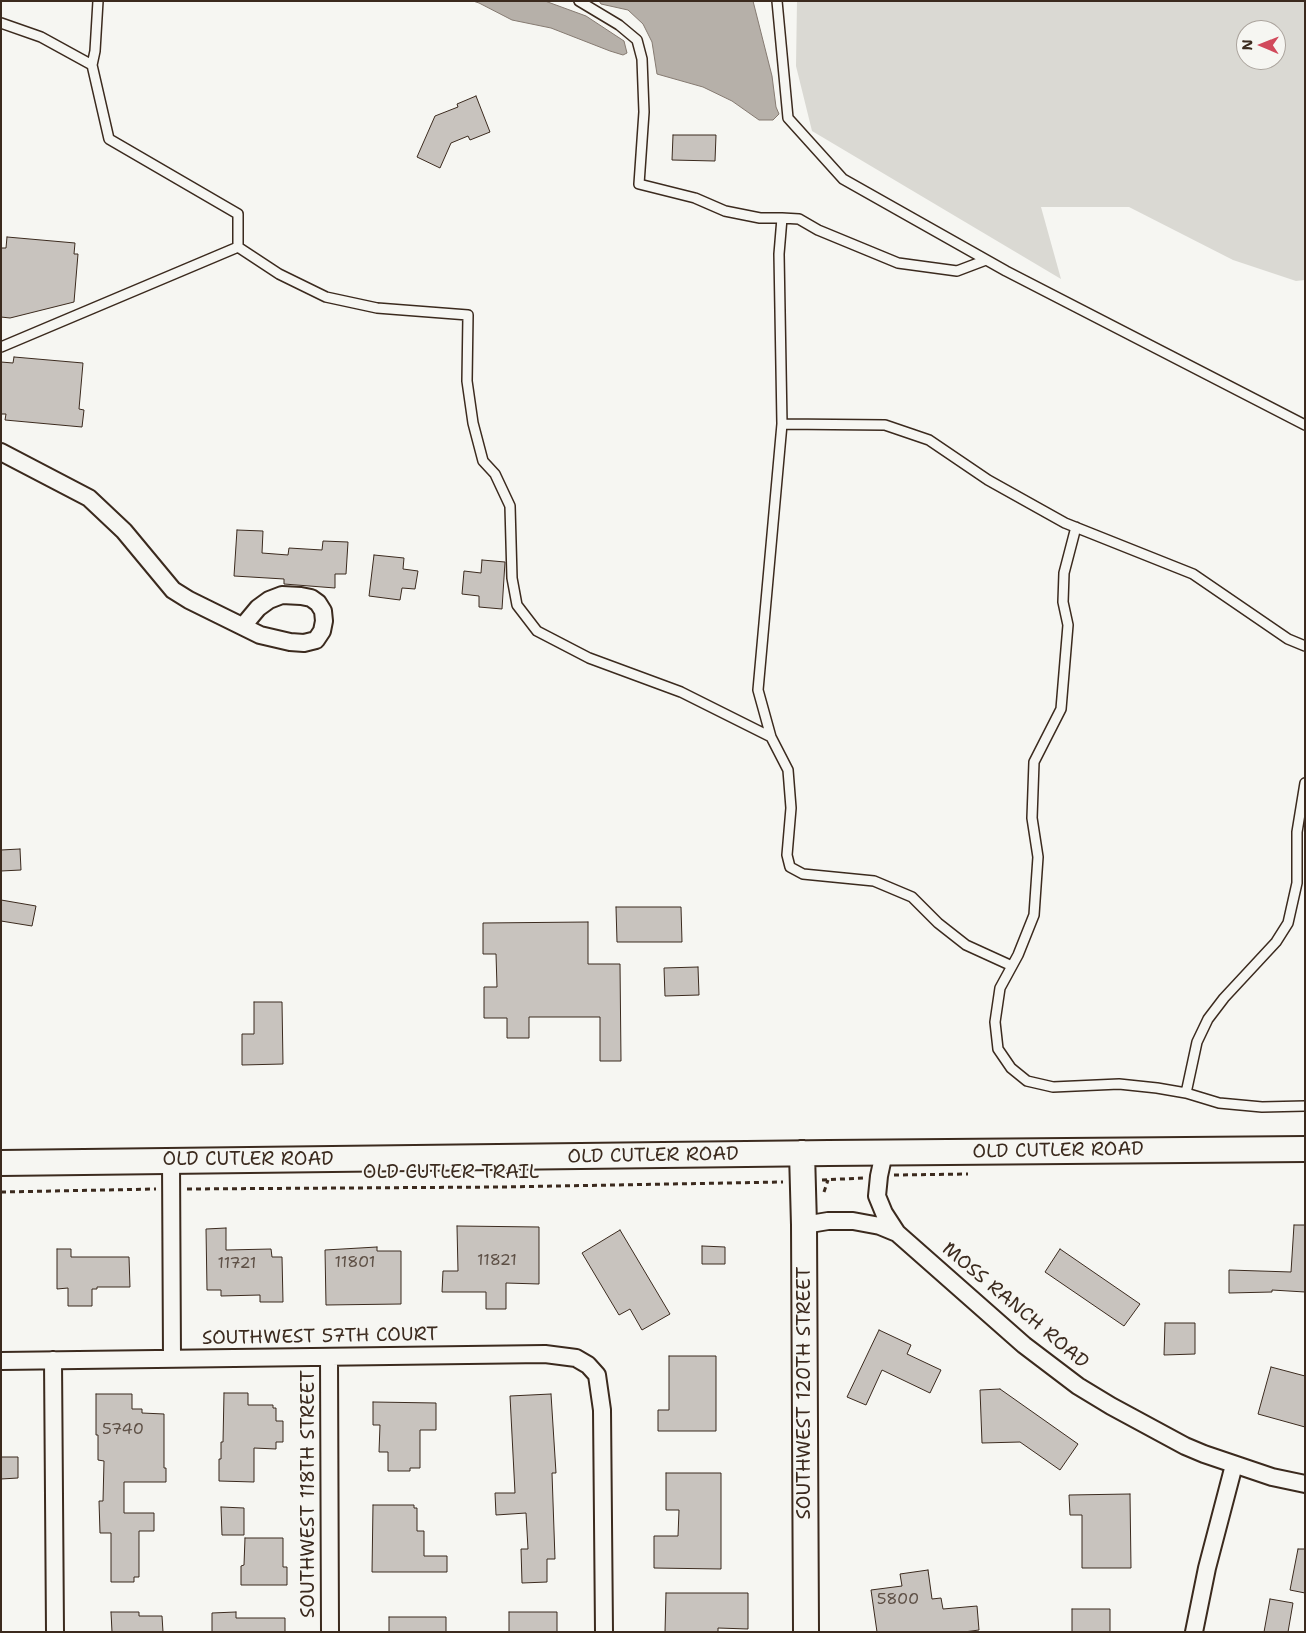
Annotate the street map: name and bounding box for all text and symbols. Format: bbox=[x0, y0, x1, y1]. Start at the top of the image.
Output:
north arrow bbox=[1236, 20, 1286, 70]
text: N bbox=[1238, 39, 1256, 50]
street label: OLD CUTLER ROAD bbox=[972, 1138, 1144, 1164]
street label: OLD CUTLER ROAD bbox=[567, 1143, 739, 1169]
street label: OLD CUTLER ROAD bbox=[162, 1149, 334, 1171]
street label: OLD CUTLER TRAIL bbox=[363, 1162, 539, 1184]
street label: MOSS RANCH ROAD bbox=[937, 1238, 1093, 1374]
house number: 11821 bbox=[477, 1251, 517, 1271]
house number: 11801 bbox=[335, 1253, 375, 1273]
house number: 11721 bbox=[218, 1254, 256, 1274]
street label: SOUTHWEST 120TH STREET bbox=[794, 1267, 816, 1519]
street label: SOUTHWEST 57TH COURT bbox=[202, 1324, 438, 1350]
street label: SOUTHWEST 118TH STREET bbox=[298, 1370, 320, 1618]
house number: 5740 bbox=[102, 1420, 144, 1440]
house number: 5800 bbox=[877, 1590, 919, 1610]

